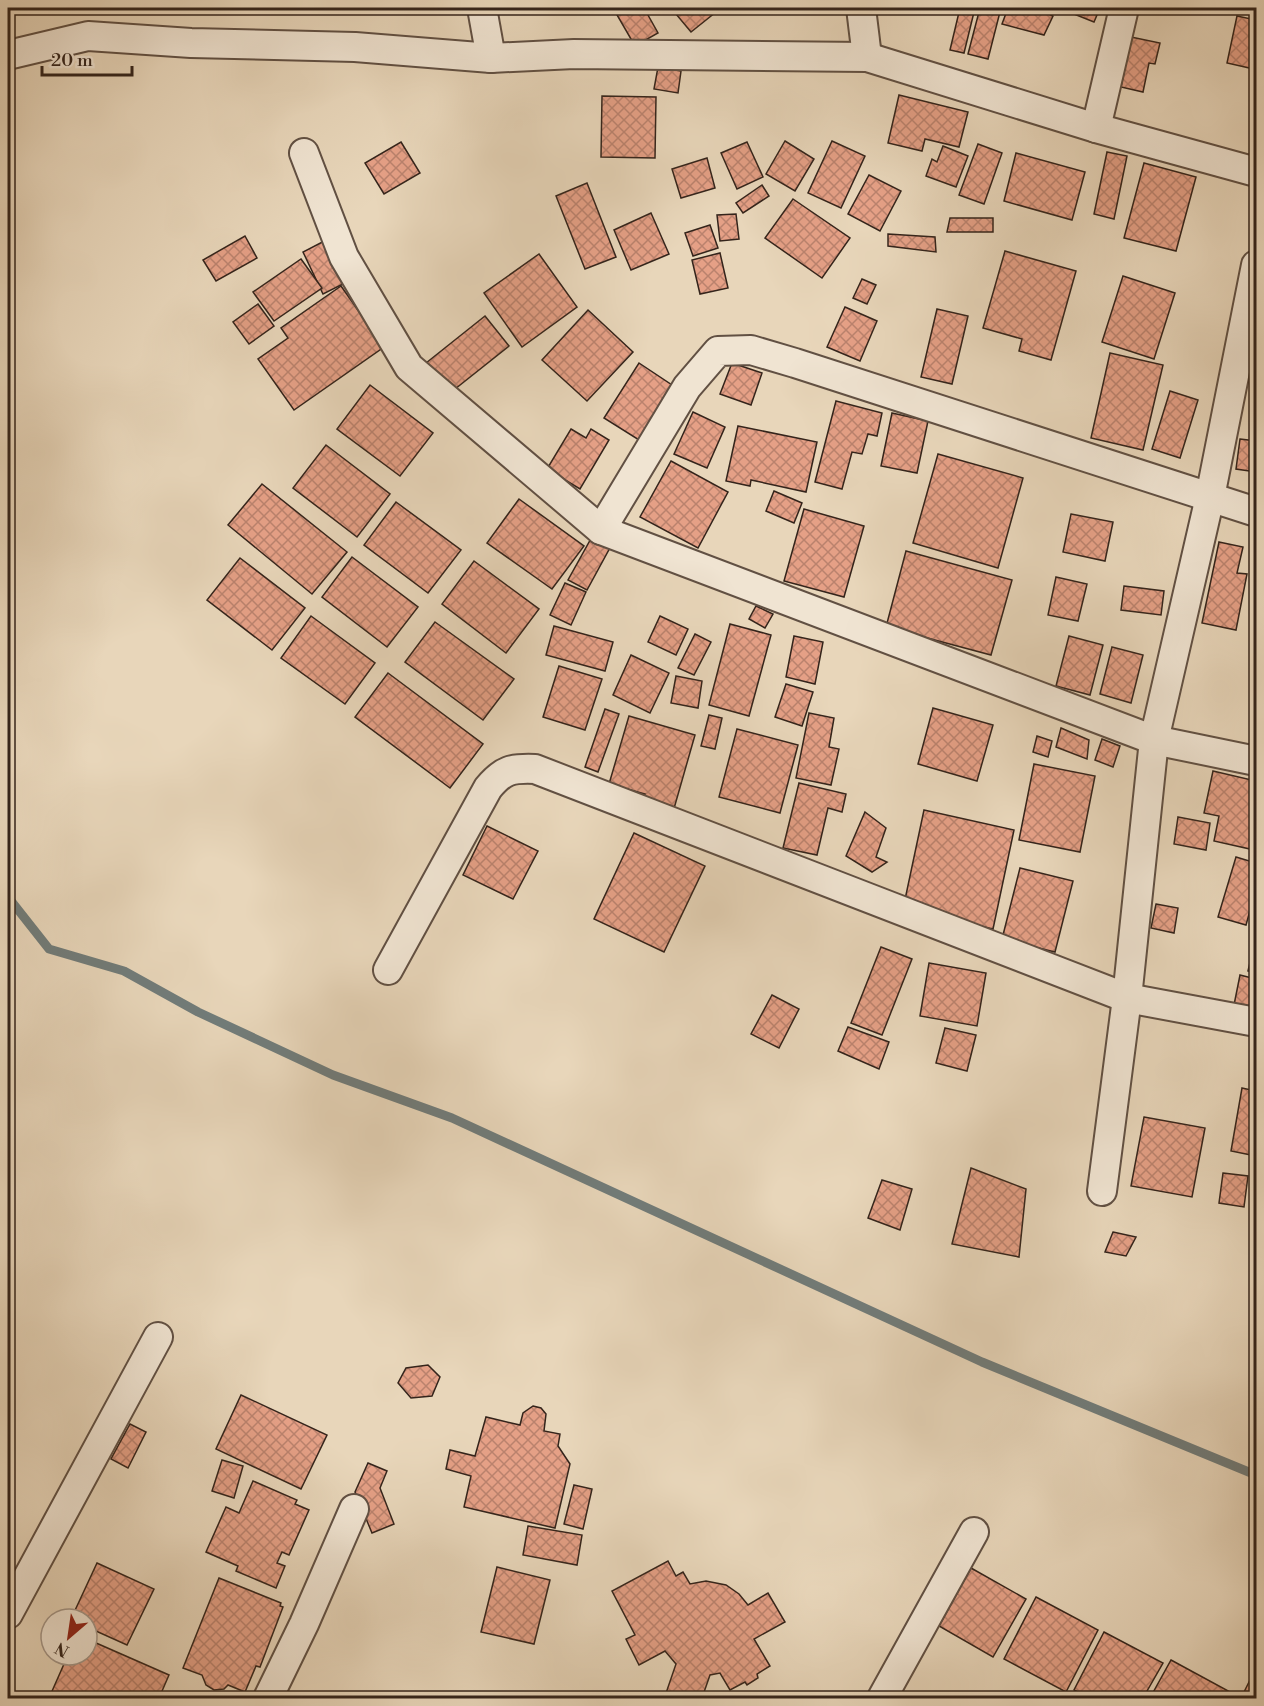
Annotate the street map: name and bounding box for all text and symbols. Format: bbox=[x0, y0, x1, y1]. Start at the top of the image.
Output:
scale bar bbox=[42, 39, 132, 77]
text: 20 m bbox=[51, 49, 93, 72]
north arrow bbox=[39, 1607, 99, 1667]
text: N bbox=[52, 1637, 73, 1661]

